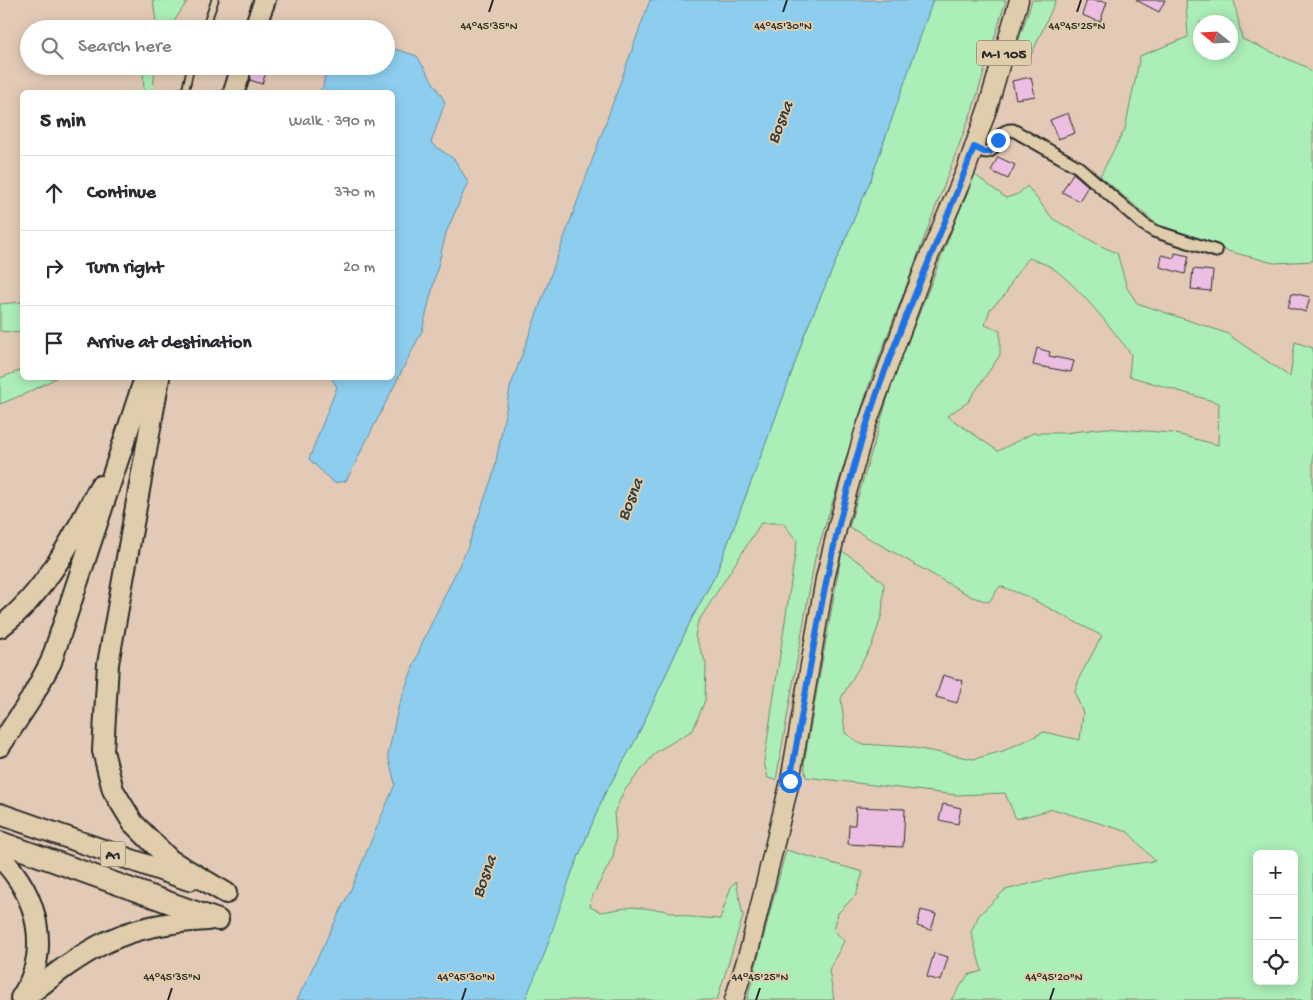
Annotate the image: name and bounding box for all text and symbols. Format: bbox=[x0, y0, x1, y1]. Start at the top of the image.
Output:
north arrow bbox=[1193, 15, 1238, 60]
search box bbox=[20, 20, 395, 75]
text: 44°45'35"N bbox=[460, 20, 518, 34]
text: 44°45'30"N bbox=[754, 20, 812, 34]
text: 44°45'25"N bbox=[1049, 20, 1106, 34]
icon: search bbox=[38, 34, 66, 62]
text: Search here bbox=[78, 36, 172, 59]
road number: M-I 105 bbox=[976, 40, 1032, 66]
water label: Bosna bbox=[763, 98, 800, 147]
text: 5 min bbox=[40, 110, 85, 135]
text: Walk · 390 m bbox=[289, 113, 375, 132]
route end bbox=[987, 129, 1010, 152]
icon: ahead bbox=[40, 179, 68, 207]
text: Continue bbox=[87, 182, 156, 205]
text: 370 m bbox=[334, 184, 375, 203]
icon: right bbox=[40, 254, 68, 282]
text: Turn right bbox=[87, 257, 163, 280]
text: 20 m bbox=[343, 259, 375, 278]
icon: arrive bbox=[40, 329, 68, 357]
text: Arrive at destination bbox=[87, 332, 251, 355]
water label: Bosna bbox=[613, 475, 650, 524]
route start bbox=[779, 770, 802, 793]
road number: A1 bbox=[100, 842, 126, 866]
map controls bbox=[1253, 850, 1298, 985]
button: + bbox=[1253, 850, 1298, 895]
water label: Bosna bbox=[468, 852, 503, 901]
button: − bbox=[1253, 895, 1298, 940]
button: locate bbox=[1253, 940, 1298, 985]
text: 44°45'35"N bbox=[143, 971, 201, 985]
text: 44°45'30"N bbox=[437, 971, 495, 985]
text: 44°45'25"N bbox=[732, 971, 789, 985]
text: 44°45'20"N bbox=[1025, 971, 1083, 985]

